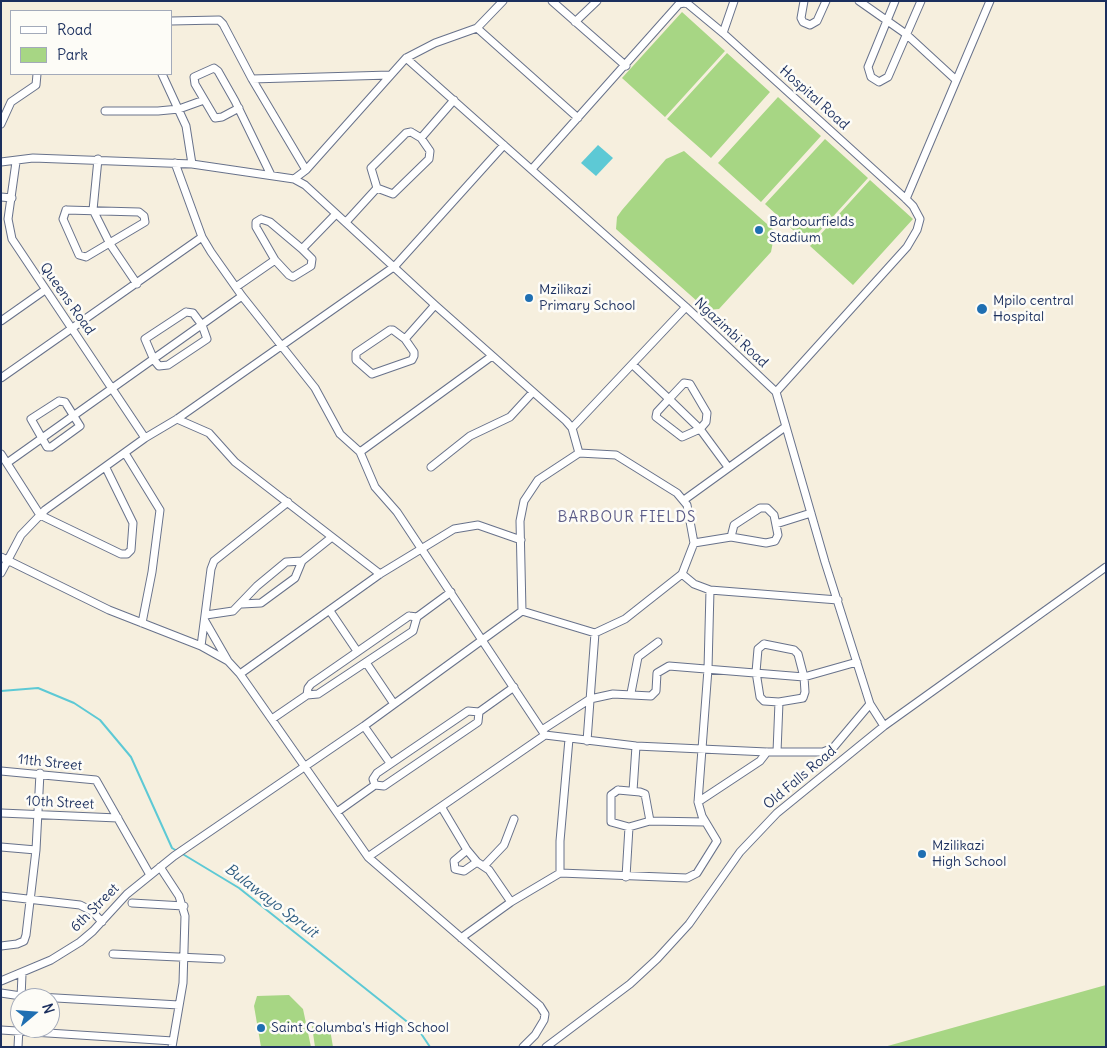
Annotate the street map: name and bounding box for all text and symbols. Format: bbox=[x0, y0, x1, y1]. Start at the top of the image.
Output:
legend bbox=[10, 10, 172, 75]
text: Road bbox=[57, 20, 92, 39]
text: Park bbox=[57, 45, 88, 64]
street label: Hospital Road bbox=[776, 63, 852, 133]
place label: Barbourfields Stadium bbox=[769, 214, 854, 246]
marker: Barbourfields Stadium bbox=[753, 224, 765, 236]
street label: Queens Road bbox=[36, 260, 98, 338]
place label: Mzilikazi Primary School bbox=[539, 282, 635, 314]
marker: Mzilikazi Primary School bbox=[523, 292, 535, 304]
place label: Mpilo central Hospital bbox=[993, 293, 1074, 326]
street label: Ngazimbi Road bbox=[691, 295, 771, 371]
marker: Mpilo central Hospital bbox=[975, 302, 989, 316]
district label: BARBOUR FIELDS bbox=[556, 509, 698, 527]
street label: Old Falls Road bbox=[760, 743, 840, 813]
street label: 11th Street bbox=[17, 751, 83, 775]
street label: 10th Street bbox=[25, 793, 95, 813]
place label: Mzilikazi High School bbox=[932, 838, 1006, 870]
marker: Mzilikazi High School bbox=[916, 848, 928, 860]
water label: Bulawayo Spruit bbox=[221, 860, 321, 942]
street label: 6th Street bbox=[67, 880, 123, 936]
north arrow bbox=[10, 988, 60, 1038]
text: N bbox=[38, 1001, 58, 1016]
place label: Saint Columba's High School bbox=[271, 1020, 449, 1036]
marker: Saint Columba's High School bbox=[255, 1022, 267, 1034]

